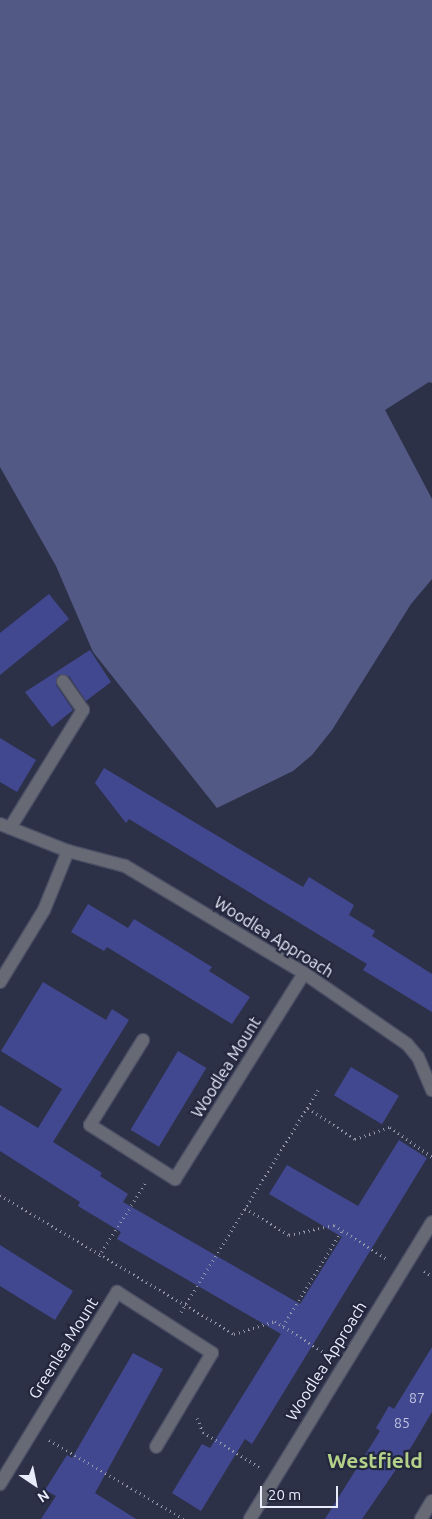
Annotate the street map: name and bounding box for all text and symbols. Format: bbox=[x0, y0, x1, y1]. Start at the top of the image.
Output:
street label: Woodlea Approach bbox=[211, 893, 337, 981]
street label: Woodlea Mount bbox=[187, 1013, 265, 1121]
street label: Greenlea Mount bbox=[24, 1294, 102, 1402]
street label: Woodlea Approach bbox=[282, 1298, 370, 1424]
house number: 87 bbox=[409, 1390, 425, 1406]
house number: 85 bbox=[394, 1415, 410, 1431]
district label: Westfield bbox=[327, 1447, 423, 1473]
north arrow bbox=[10, 1459, 60, 1509]
scale bar bbox=[262, 1476, 340, 1508]
text: 20 m bbox=[268, 1486, 301, 1503]
text: N bbox=[35, 1487, 52, 1506]

